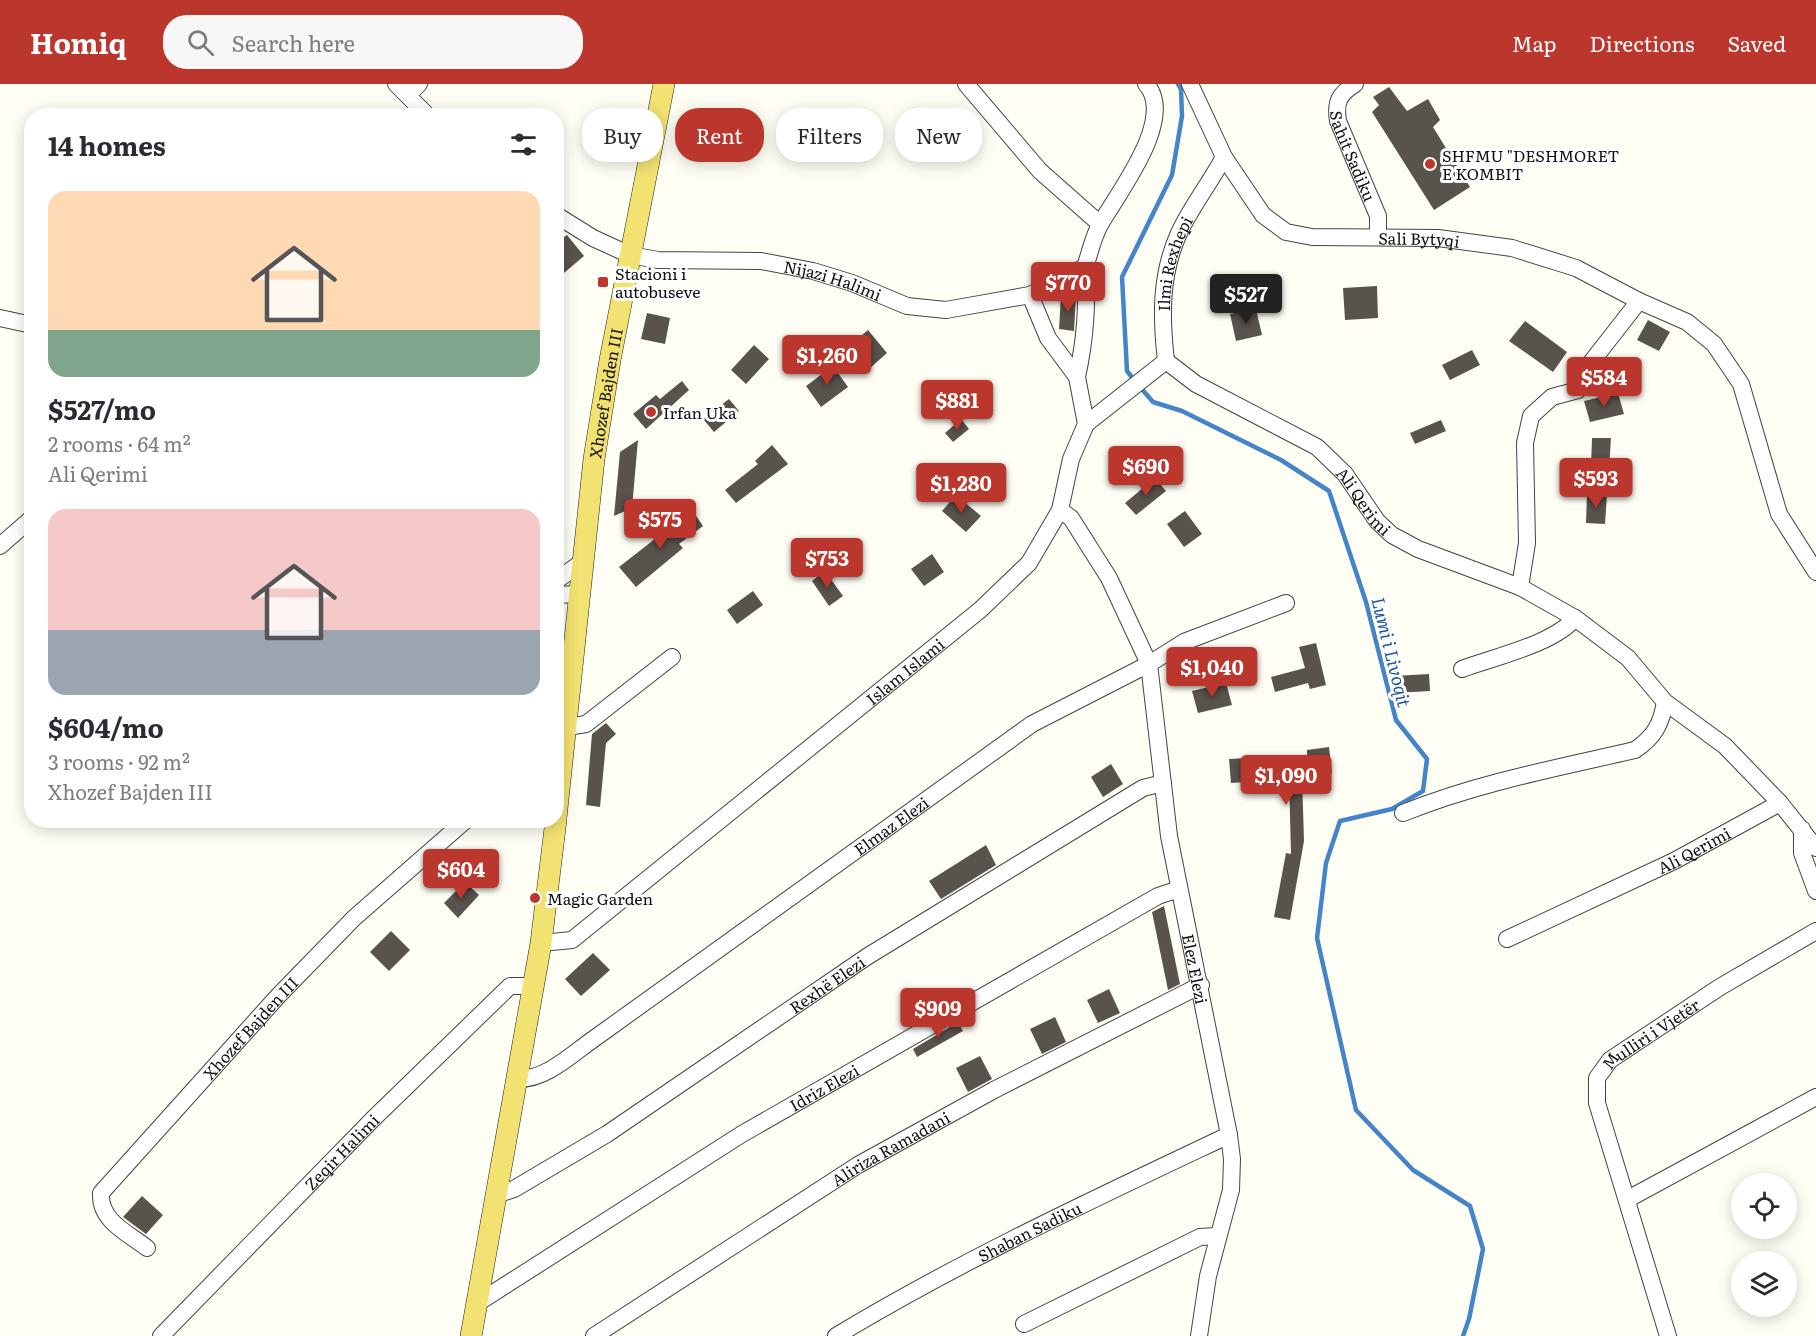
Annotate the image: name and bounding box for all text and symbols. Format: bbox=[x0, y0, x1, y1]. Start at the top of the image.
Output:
search box bbox=[163, 15, 583, 69]
text: Homiq bbox=[30, 21, 127, 63]
icon: search bbox=[184, 26, 217, 59]
text: Search here bbox=[232, 26, 355, 59]
text: Map bbox=[1512, 27, 1557, 58]
text: Directions bbox=[1590, 27, 1695, 58]
text: Saved bbox=[1728, 27, 1786, 58]
chip: Buy bbox=[582, 108, 663, 162]
chip: Rent bbox=[675, 108, 764, 162]
chip: Filters bbox=[776, 108, 883, 162]
chip: New bbox=[895, 108, 982, 162]
street label: Sahit Sadiku bbox=[1325, 110, 1382, 205]
text: 14 homes bbox=[48, 125, 166, 164]
icon: filters bbox=[507, 128, 540, 161]
place label: SHFMU "DESHMORET E KOMBIT bbox=[1442, 143, 1620, 185]
marker: SHFMU "DESHMORET E KOMBIT bbox=[1423, 157, 1437, 171]
street label: Ilmi Rexhepi bbox=[1151, 211, 1198, 311]
street label: Sali Bytyqi bbox=[1378, 226, 1461, 253]
icon: home bbox=[240, 230, 348, 338]
street label: Nijazi Halimi bbox=[782, 254, 885, 306]
place label: Stacioni i autobuseve bbox=[615, 261, 701, 303]
pin: $770 bbox=[1032, 262, 1104, 313]
text: $770 bbox=[1045, 266, 1091, 296]
pin: $527 bbox=[1210, 274, 1282, 325]
marker: Stacioni i autobuseve bbox=[596, 275, 610, 289]
text: $527 bbox=[1224, 278, 1268, 308]
street label: Xhozef Bajden III bbox=[582, 326, 628, 460]
pin: $1,260 bbox=[778, 335, 876, 386]
text: $1,260 bbox=[796, 339, 858, 369]
pin: $584 bbox=[1568, 357, 1640, 408]
text: $584 bbox=[1581, 361, 1627, 391]
pin: $881 bbox=[921, 380, 993, 431]
text: $881 bbox=[935, 384, 979, 414]
text: $527/mo bbox=[48, 389, 156, 428]
place label: Irfan Uka bbox=[663, 400, 737, 424]
marker: Irfan Uka bbox=[644, 405, 658, 419]
text: 2 rooms · 64 m² bbox=[48, 428, 191, 458]
pin: $690 bbox=[1110, 446, 1182, 497]
text: $690 bbox=[1122, 450, 1170, 480]
text: Ali Qerimi bbox=[48, 458, 148, 488]
pin: $593 bbox=[1560, 458, 1632, 509]
street label: Ali Qerimi bbox=[1332, 461, 1397, 541]
text: $593 bbox=[1573, 462, 1619, 492]
pin: $1,280 bbox=[912, 463, 1010, 514]
text: $1,280 bbox=[930, 467, 992, 497]
pin: $575 bbox=[624, 499, 696, 550]
text: $575 bbox=[638, 503, 682, 533]
pin: $753 bbox=[791, 538, 863, 589]
text: $753 bbox=[805, 542, 849, 572]
icon: home bbox=[240, 548, 348, 656]
water label: Lumi i Livoqit bbox=[1365, 594, 1419, 710]
street label: Islam Islami bbox=[860, 632, 949, 710]
pin: $1,040 bbox=[1163, 647, 1261, 698]
text: $1,040 bbox=[1180, 651, 1244, 681]
text: $604/mo bbox=[48, 707, 164, 746]
text: 3 rooms · 92 m² bbox=[48, 746, 190, 776]
pin: $1,090 bbox=[1237, 755, 1335, 806]
text: $1,090 bbox=[1255, 759, 1317, 789]
text: Xhozef Bajden III bbox=[48, 776, 213, 806]
street label: Elmaz Elezi bbox=[848, 790, 933, 861]
street label: Ali Qerimi bbox=[1653, 820, 1735, 879]
pin: $604 bbox=[425, 849, 497, 900]
text: $604 bbox=[437, 853, 485, 883]
place label: Magic Garden bbox=[547, 886, 653, 910]
marker: Magic Garden bbox=[528, 891, 542, 905]
street label: Elez Elezi bbox=[1177, 931, 1214, 1006]
street label: Rexhë Elezi bbox=[784, 950, 870, 1019]
street label: Xhozef Bajden III bbox=[197, 971, 303, 1084]
pin: $909 bbox=[902, 988, 974, 1039]
text: $909 bbox=[914, 992, 962, 1022]
street label: Mulliri i Vjetër bbox=[1595, 992, 1704, 1074]
street label: Idriz Elezi bbox=[785, 1058, 863, 1117]
street label: Aliriza Ramadani bbox=[826, 1105, 954, 1191]
street label: Zeqir Halimi bbox=[298, 1108, 384, 1195]
map controls bbox=[1731, 1173, 1797, 1317]
button: locate bbox=[1731, 1173, 1797, 1239]
street label: Shaban Sadiku bbox=[973, 1195, 1085, 1267]
button: layers bbox=[1731, 1251, 1797, 1317]

